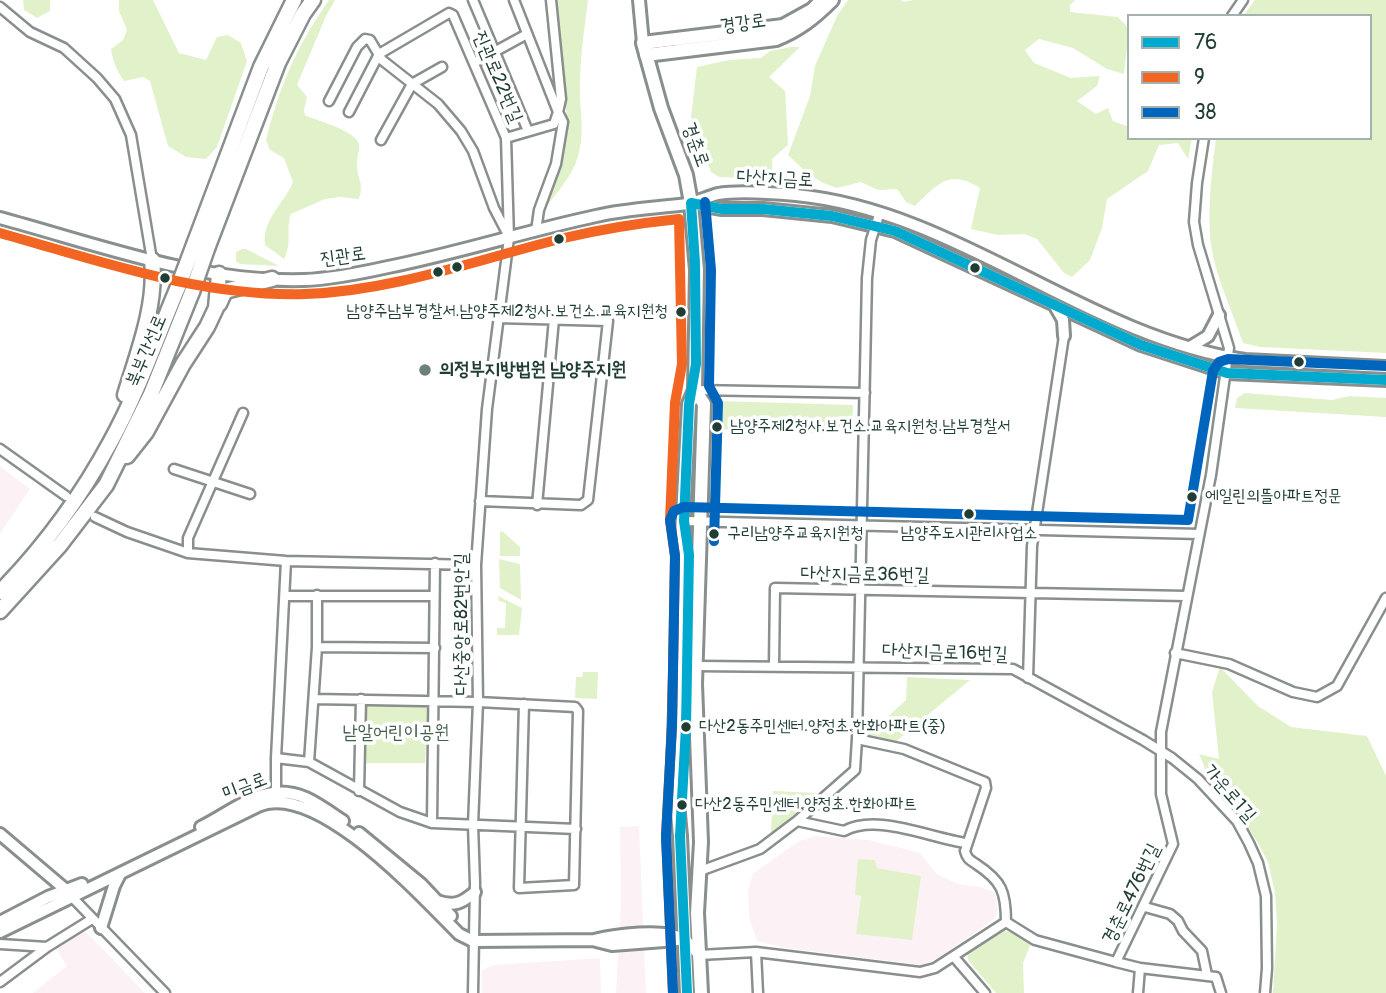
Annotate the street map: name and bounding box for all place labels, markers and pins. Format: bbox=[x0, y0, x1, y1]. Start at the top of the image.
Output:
unlabelled marker bbox=[552, 232, 566, 246]
unlabelled marker bbox=[450, 260, 464, 274]
unlabelled marker bbox=[968, 261, 982, 275]
unlabelled marker bbox=[431, 265, 445, 279]
unlabelled marker bbox=[158, 271, 172, 285]
place label: 남양주남부경찰서.남양주제2청사.보건소.교육지원청 bbox=[346, 302, 668, 322]
marker: 남양주남부경찰서.남양주제2청사.보건소.교육지원청 bbox=[674, 305, 688, 319]
unlabelled marker bbox=[1292, 355, 1306, 369]
place label: 의정부지방법원 남양주지원 bbox=[439, 359, 627, 381]
marker: 의정부지방법원 남양주지원 bbox=[417, 362, 433, 378]
place label: 남양주제2청사.보건소.교육지원청.남부경찰서 bbox=[730, 417, 1011, 437]
marker: 남양주제2청사.보건소.교육지원청.남부경찰서 bbox=[710, 420, 724, 434]
place label: 에일린의뜰아파트정문 bbox=[1205, 487, 1342, 507]
marker: 에일린의뜰아파트정문 bbox=[1185, 490, 1199, 504]
marker: 남양주도시관리사업소 bbox=[962, 507, 976, 521]
place label: 구리남양주교육지원청 bbox=[727, 524, 864, 544]
place label: 남양주도시관리사업소 bbox=[901, 524, 1037, 544]
marker: 구리남양주교육지원청 bbox=[707, 527, 721, 541]
place label: 다산2동주민센터.양정초.한화아파트(중) bbox=[699, 717, 946, 737]
marker: 다산2동주민센터.양정초.한화아파트(중) bbox=[679, 720, 693, 734]
place label: 다산2동주민센터.양정초.한화아파트 bbox=[695, 795, 917, 815]
marker: 다산2동주민센터.양정초.한화아파트 bbox=[675, 798, 689, 812]

